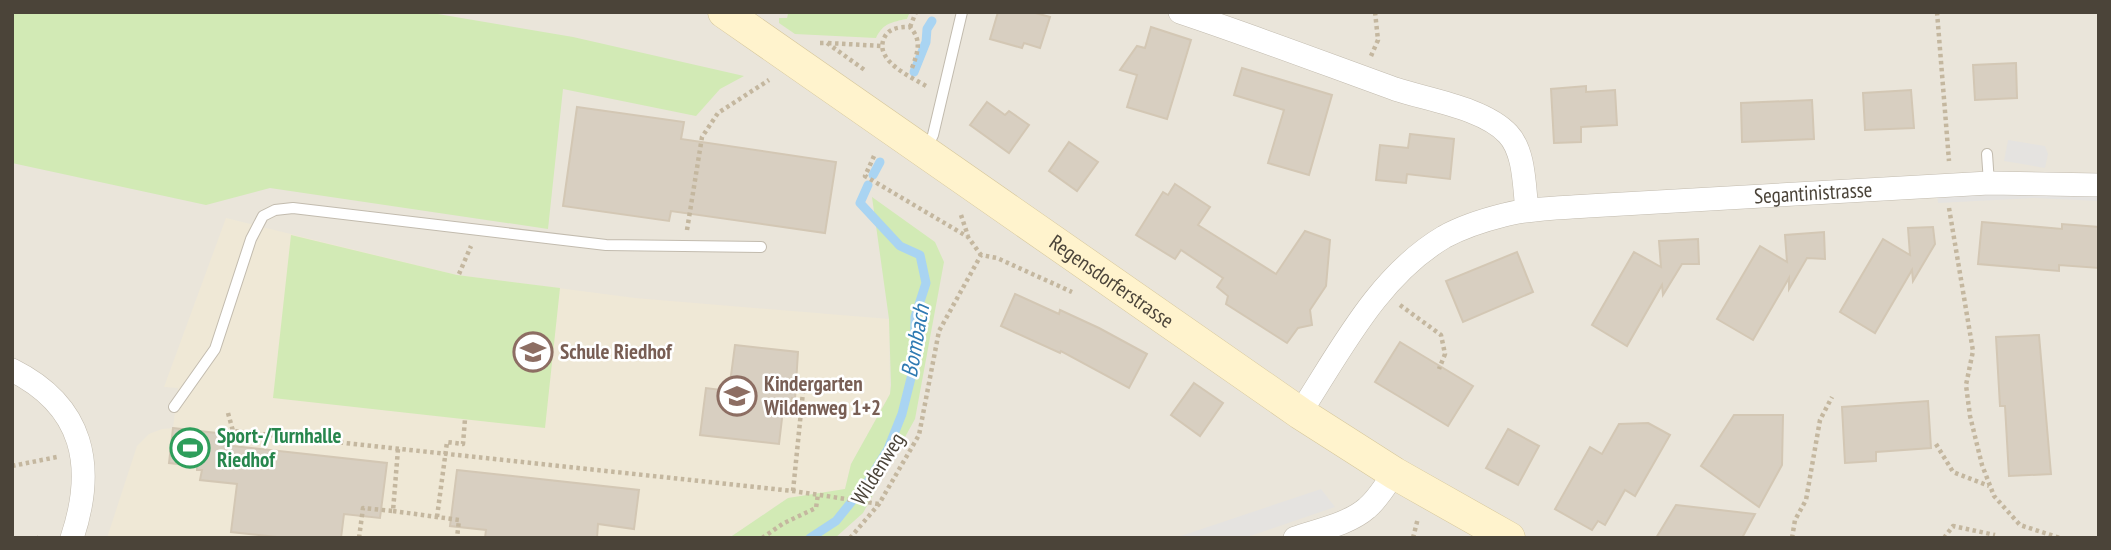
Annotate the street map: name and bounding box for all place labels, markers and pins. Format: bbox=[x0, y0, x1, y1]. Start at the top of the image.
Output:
school or university icon: Schule Riedhof bbox=[512, 331, 554, 373]
place label: Schule Riedhof bbox=[560, 338, 673, 365]
place label: Kindergarten Wildenweg 1+2 bbox=[763, 370, 881, 421]
school or university icon: Kindergarten Wildenweg 1+2 bbox=[716, 375, 758, 417]
place label: Sport-/Turnhalle Riedhof bbox=[217, 422, 342, 473]
sports icon: Sport-/Turnhalle Riedhof bbox=[169, 427, 211, 469]

